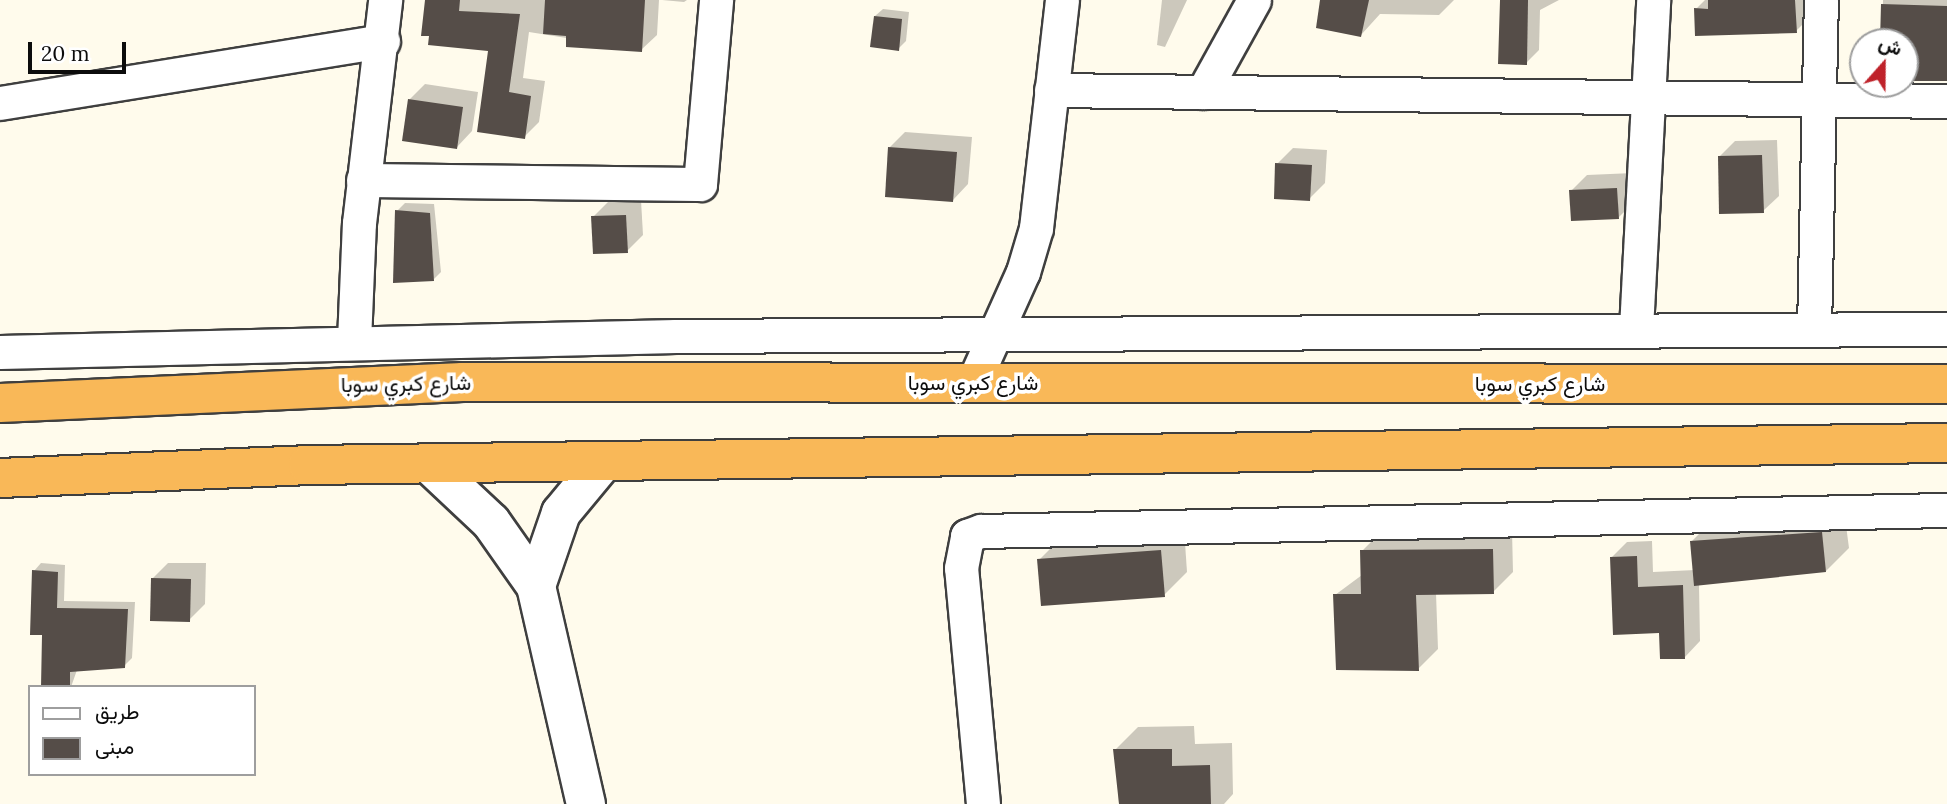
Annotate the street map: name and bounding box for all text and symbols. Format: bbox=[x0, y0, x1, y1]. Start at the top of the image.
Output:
scale bar bbox=[32, 28, 130, 72]
north arrow bbox=[1849, 28, 1919, 98]
text: ش bbox=[1876, 30, 1906, 61]
text: 20 m bbox=[41, 40, 90, 67]
street label: شارع كبري سوبا bbox=[341, 370, 471, 398]
street label: شارع كبري سوبا bbox=[908, 370, 1038, 396]
street label: شارع كبري سوبا bbox=[1475, 371, 1605, 397]
legend bbox=[28, 685, 256, 776]
text: طريق bbox=[95, 698, 140, 725]
text: مبنى bbox=[95, 733, 134, 760]

